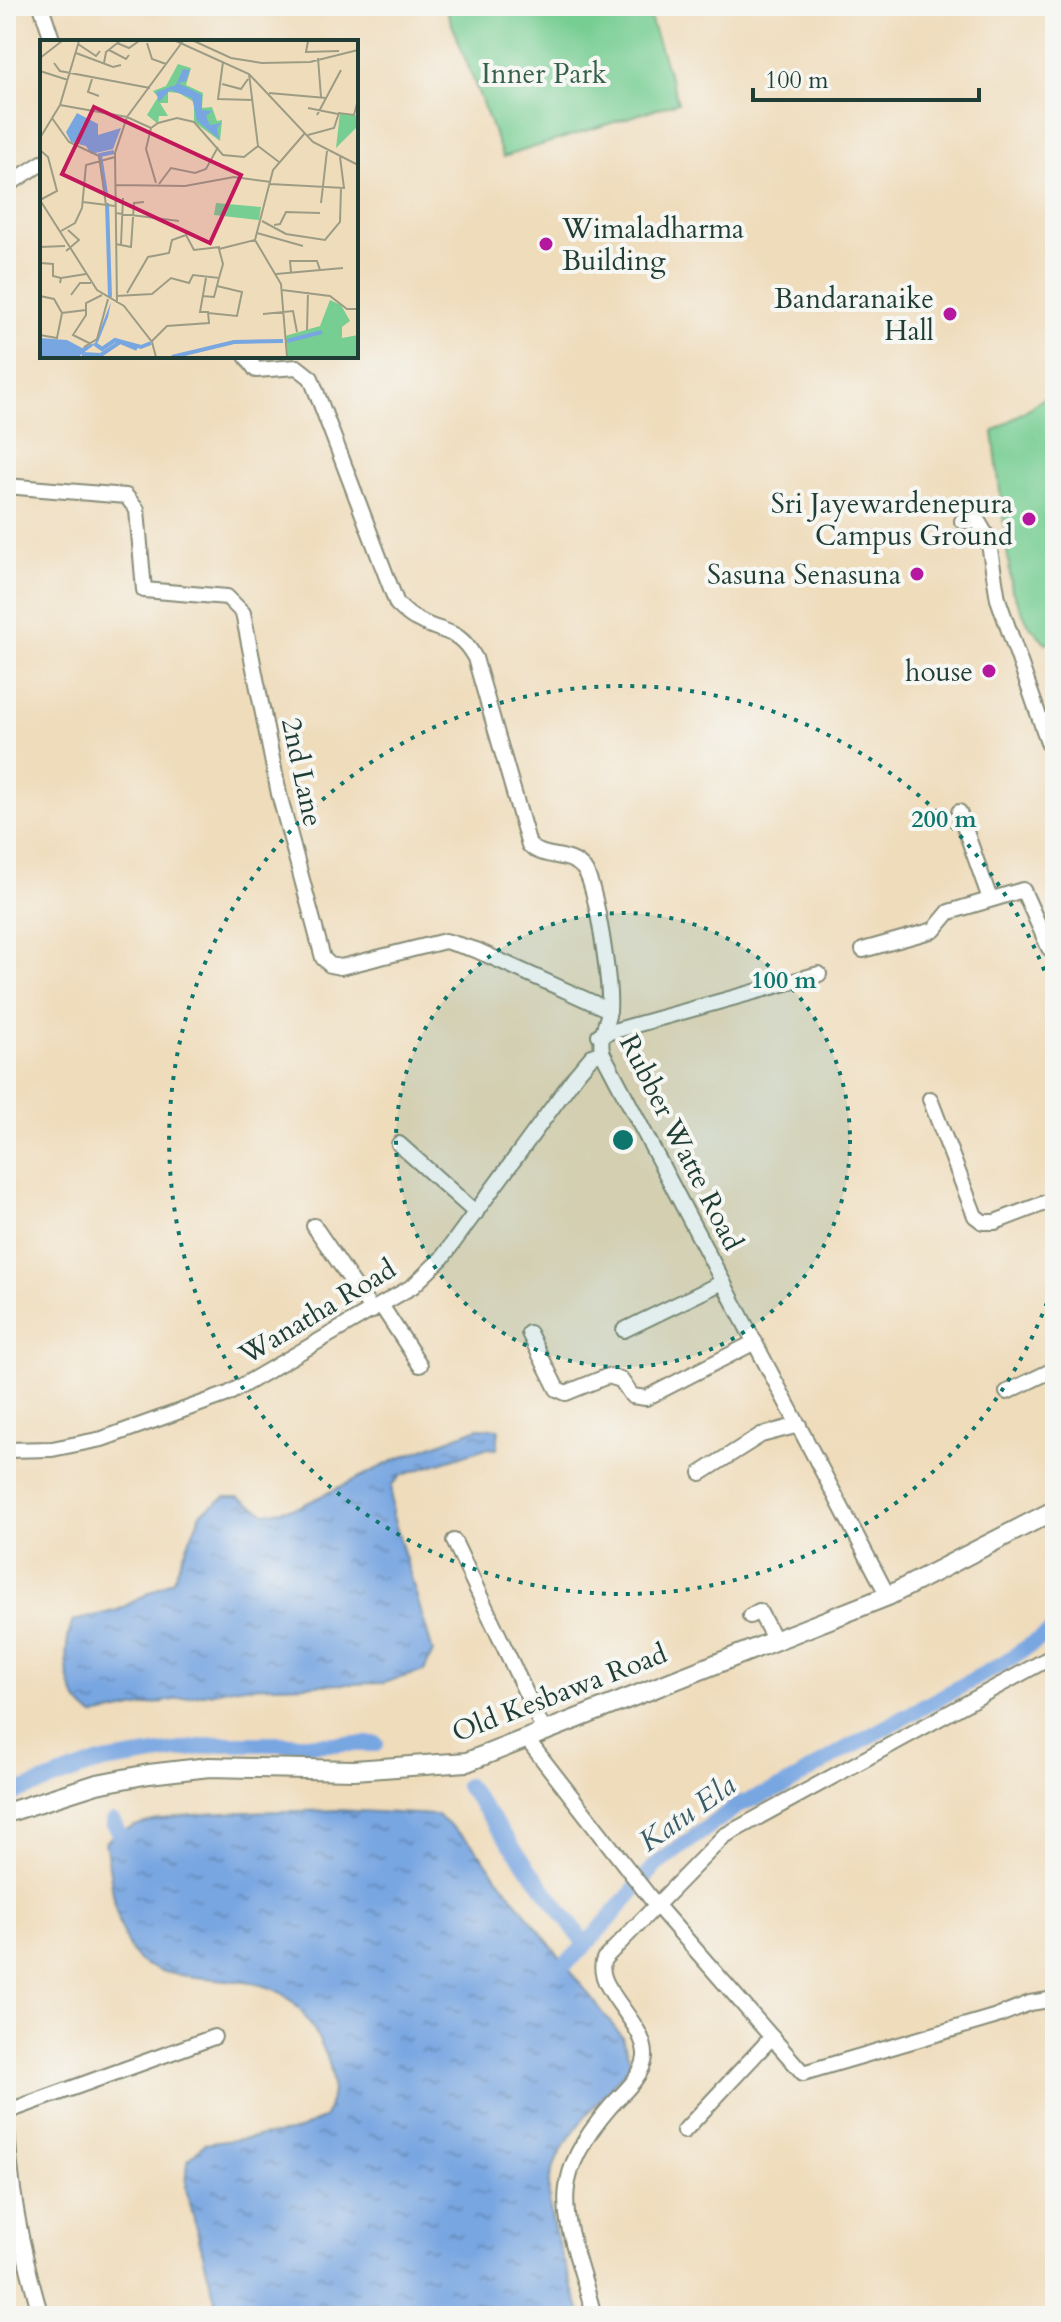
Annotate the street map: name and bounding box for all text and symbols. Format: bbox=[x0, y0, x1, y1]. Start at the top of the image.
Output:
inset map bbox=[40, 40, 358, 358]
scale bar bbox=[753, 52, 979, 102]
park label: Inner Park bbox=[481, 55, 607, 93]
text: 100 m bbox=[765, 64, 829, 97]
place label: Wimaladharma Building bbox=[561, 210, 744, 280]
marker: Wimaladharma Building bbox=[537, 235, 555, 253]
place label: Bandaranaike Hall bbox=[774, 280, 934, 350]
marker: Bandaranaike Hall bbox=[941, 305, 959, 323]
place label: Sri Jayewardenepura Campus Ground bbox=[771, 485, 1013, 555]
marker: Sri Jayewardenepura Campus Ground bbox=[1020, 510, 1038, 528]
place label: Sasuna Senasuna bbox=[707, 556, 901, 594]
marker: Sasuna Senasuna bbox=[908, 565, 926, 583]
place label: house bbox=[905, 653, 973, 691]
marker: house bbox=[980, 662, 998, 680]
street label: 2nd Lane bbox=[272, 714, 332, 830]
text: 200 m bbox=[911, 803, 978, 836]
text: 100 m bbox=[751, 964, 818, 997]
street label: Rubber Watte Road bbox=[610, 1028, 752, 1257]
centre of rings bbox=[609, 1126, 637, 1154]
street label: Wanatha Road bbox=[231, 1250, 403, 1374]
street label: Old Kesbawa Road bbox=[446, 1634, 672, 1751]
water label: Katu Ela bbox=[630, 1765, 744, 1862]

